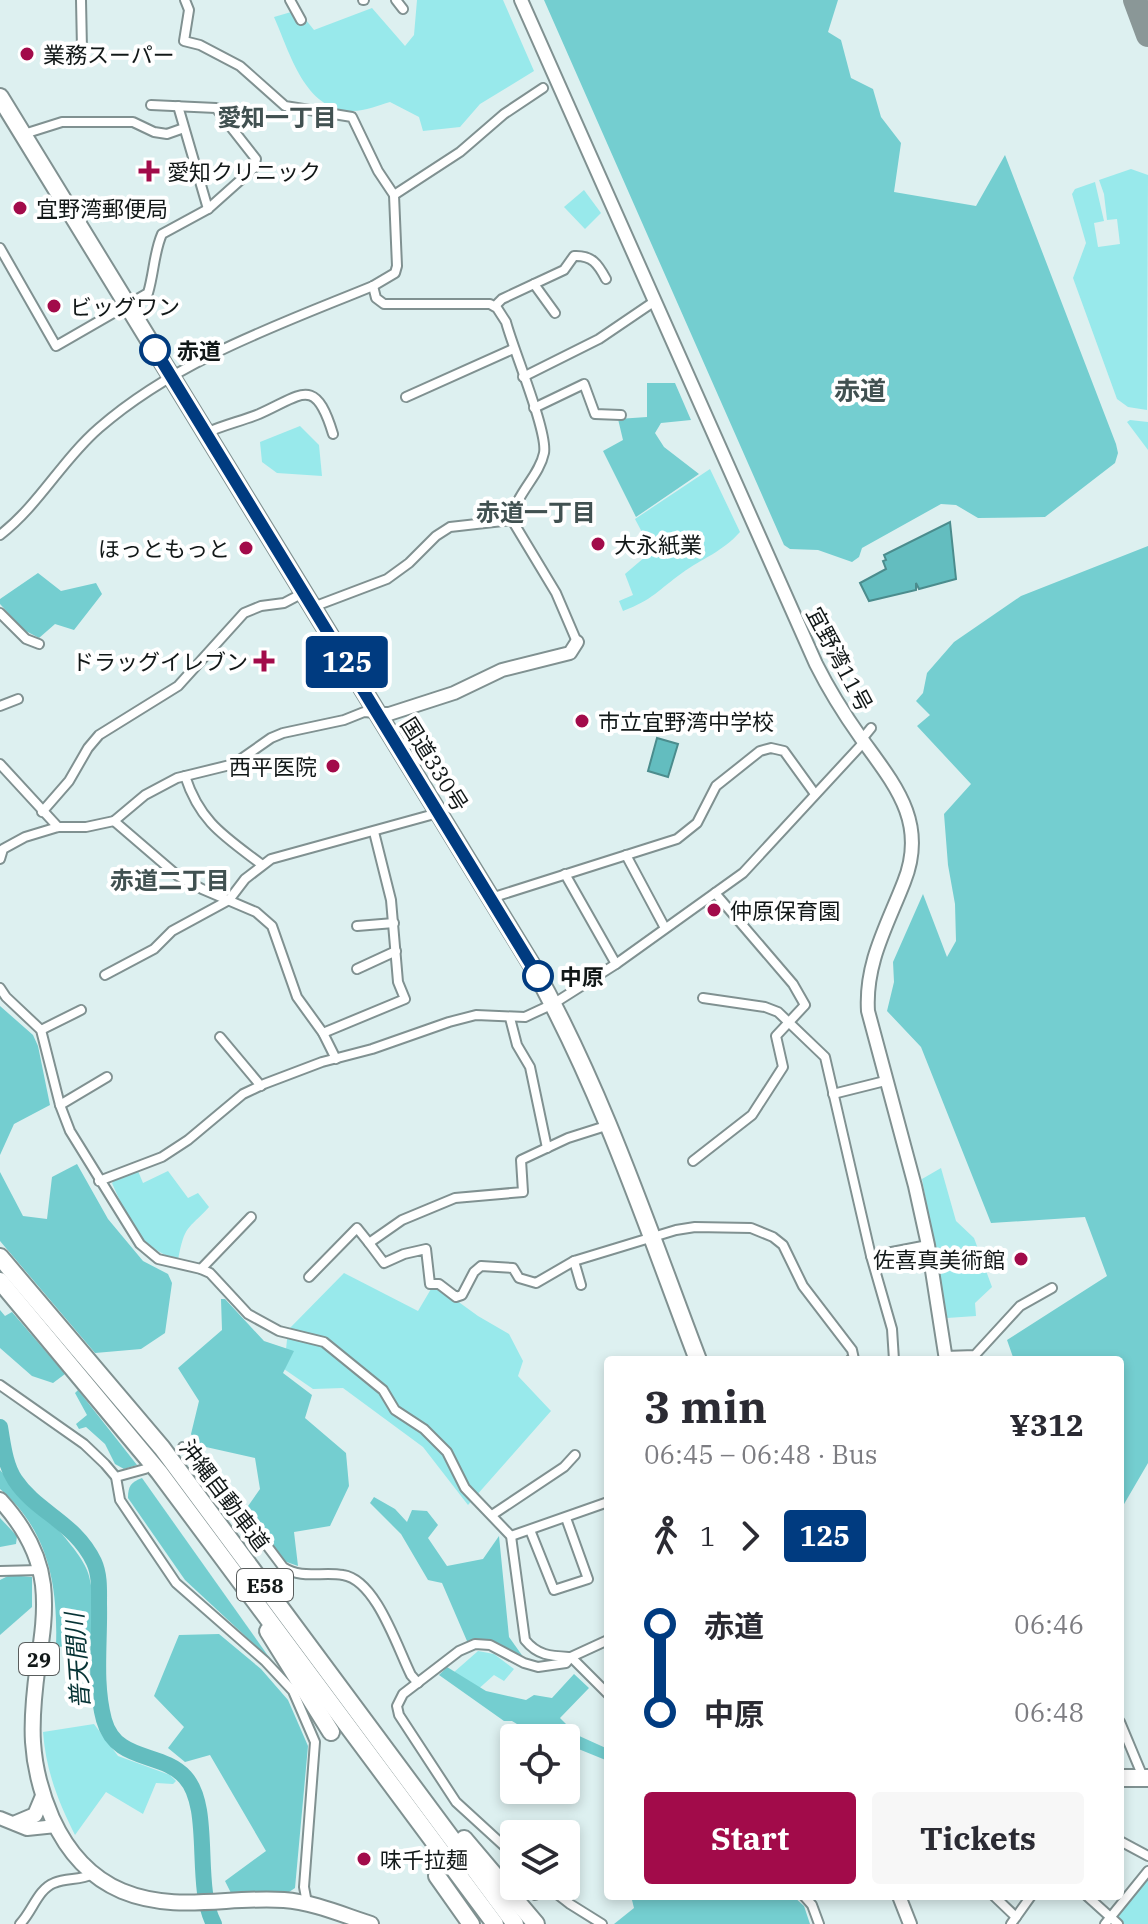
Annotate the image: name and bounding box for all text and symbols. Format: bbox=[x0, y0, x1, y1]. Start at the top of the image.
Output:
place label: 業務スーパー bbox=[43, 40, 175, 69]
marker: 業務スーパー bbox=[18, 45, 36, 63]
district label: 愛知一丁目 bbox=[217, 101, 337, 133]
place label: 愛知クリニック bbox=[167, 157, 321, 186]
marker: 愛知クリニック bbox=[138, 160, 160, 182]
place label: 宜野湾郵便局 bbox=[36, 194, 168, 223]
marker: 宜野湾郵便局 bbox=[11, 199, 29, 217]
place label: ビッグワン bbox=[70, 292, 180, 321]
marker: ビッグワン bbox=[45, 297, 63, 315]
marker: 赤道 bbox=[140, 335, 170, 365]
place label: 赤道 bbox=[177, 336, 221, 365]
district label: 赤道 bbox=[834, 373, 886, 407]
district label: 赤道一丁目 bbox=[476, 496, 596, 528]
place label: 大永紙業 bbox=[614, 530, 702, 559]
place label: ほっともっと bbox=[98, 534, 230, 563]
marker: 大永紙業 bbox=[589, 535, 607, 553]
marker: ほっともっと bbox=[237, 539, 255, 557]
street label: 宜野湾11号 bbox=[800, 602, 880, 716]
line badge: 125 bbox=[301, 636, 393, 688]
text: 125 bbox=[322, 643, 372, 680]
place label: ドラッグイレブン bbox=[72, 647, 248, 676]
marker: ドラッグイレブン bbox=[255, 652, 273, 670]
place label: 市立宜野湾中学校 bbox=[598, 707, 774, 736]
street label: 国道330号 bbox=[395, 712, 475, 816]
marker: 市立宜野湾中学校 bbox=[573, 712, 591, 730]
place label: 西平医院 bbox=[229, 752, 317, 781]
marker: 西平医院 bbox=[324, 757, 342, 775]
district label: 赤道二丁目 bbox=[110, 864, 230, 896]
place label: 仲原保育園 bbox=[730, 896, 840, 925]
marker: 仲原保育園 bbox=[705, 901, 723, 919]
marker: 中原 bbox=[523, 961, 553, 991]
place label: 中原 bbox=[560, 962, 604, 991]
place label: 佐喜真美術館 bbox=[873, 1245, 1005, 1274]
marker: 佐喜真美術館 bbox=[1012, 1250, 1030, 1268]
text: 3 min bbox=[644, 1378, 767, 1435]
text: ¥312 bbox=[1010, 1405, 1084, 1444]
street label: 沖縄自動車道 bbox=[174, 1434, 276, 1556]
text: 06:45 – 06:48 · Bus bbox=[644, 1437, 878, 1471]
icon: walk bbox=[644, 1514, 688, 1558]
icon: forward bbox=[728, 1514, 772, 1558]
text: 125 bbox=[800, 1517, 850, 1554]
text: 1 bbox=[700, 1519, 716, 1553]
road number: E58 bbox=[237, 1569, 293, 1601]
text: 赤道 bbox=[704, 1606, 764, 1645]
text: 06:46 bbox=[1014, 1607, 1084, 1641]
water label: 普天間川 bbox=[57, 1609, 96, 1710]
road number: 29 bbox=[19, 1643, 59, 1675]
text: 中原 bbox=[704, 1694, 764, 1733]
text: 06:48 bbox=[1014, 1695, 1084, 1729]
map controls bbox=[500, 1724, 580, 1900]
button: locate bbox=[500, 1724, 580, 1804]
button: Start bbox=[644, 1792, 856, 1884]
button: Tickets bbox=[872, 1792, 1084, 1884]
button: layers bbox=[500, 1820, 580, 1900]
place label: 味千拉麺 bbox=[380, 1845, 468, 1874]
marker: 味千拉麺 bbox=[355, 1850, 373, 1868]

